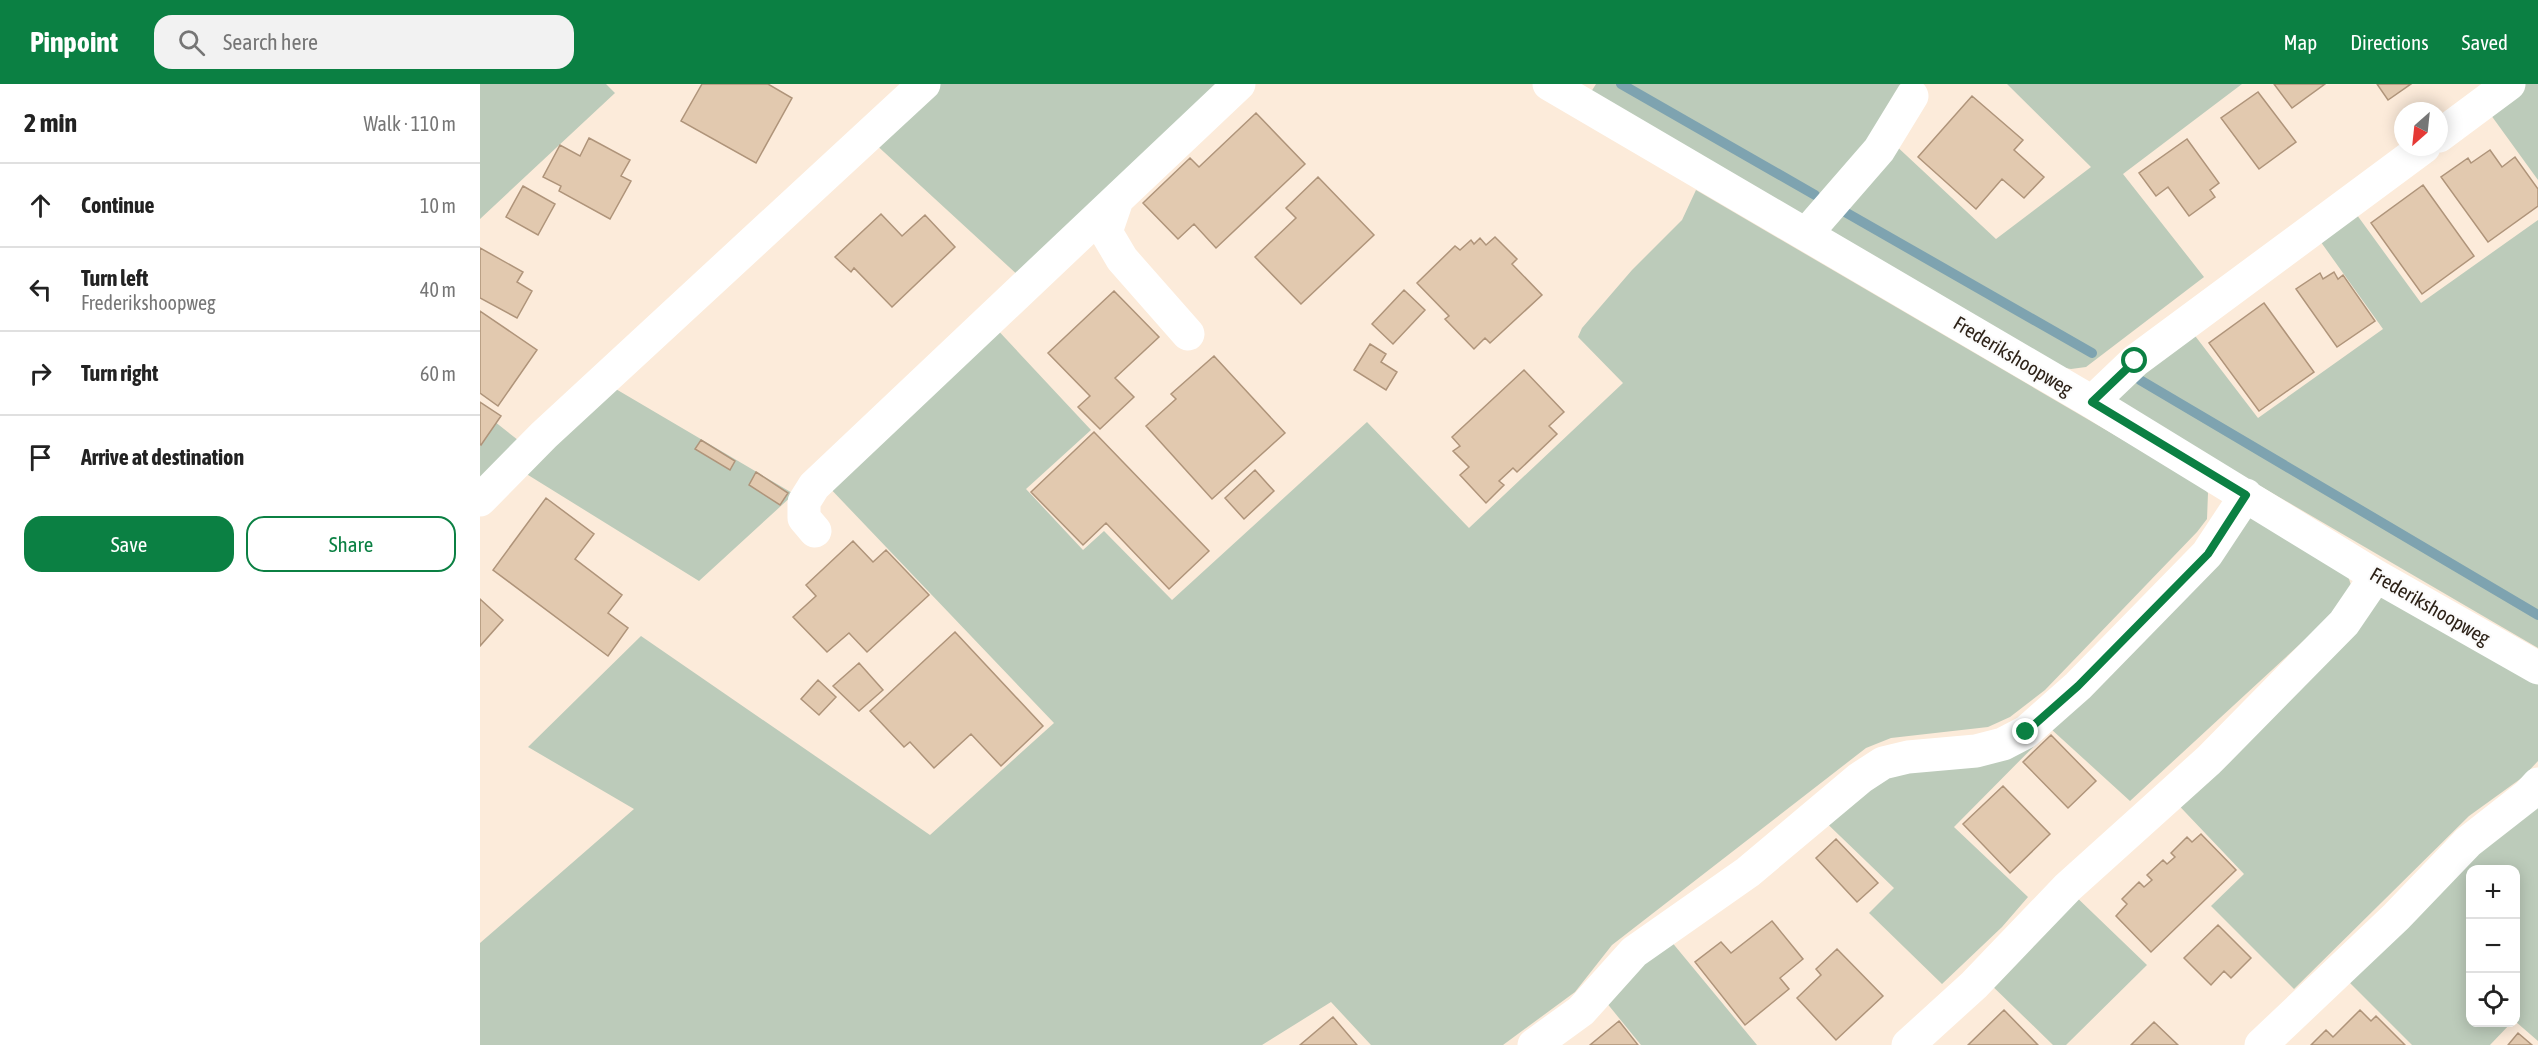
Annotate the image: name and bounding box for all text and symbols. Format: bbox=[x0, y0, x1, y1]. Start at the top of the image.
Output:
search box bbox=[154, 15, 574, 69]
text: Pinpoint bbox=[30, 26, 118, 58]
icon: search bbox=[175, 26, 208, 59]
text: Search here bbox=[223, 29, 318, 55]
text: Map bbox=[2283, 30, 2317, 54]
text: Directions bbox=[2350, 30, 2429, 54]
text: Saved bbox=[2462, 30, 2508, 54]
north arrow bbox=[2394, 102, 2448, 156]
text: 2 min bbox=[24, 108, 77, 138]
text: Walk · 110 m bbox=[364, 112, 456, 135]
icon: ahead bbox=[24, 189, 57, 222]
text: Continue bbox=[81, 192, 155, 218]
text: 10 m bbox=[420, 194, 456, 217]
text: Turn left bbox=[81, 265, 148, 291]
icon: left bbox=[24, 273, 57, 306]
text: 40 m bbox=[420, 278, 456, 301]
text: Frederikshoopweg bbox=[81, 291, 216, 314]
street label: Frederikshoopweg bbox=[1950, 311, 2077, 400]
route start bbox=[2121, 347, 2147, 373]
icon: right bbox=[24, 357, 57, 390]
text: Turn right bbox=[81, 360, 158, 386]
text: 60 m bbox=[420, 362, 456, 385]
icon: arrive bbox=[24, 441, 57, 474]
text: Arrive at destination bbox=[81, 444, 244, 470]
button: Save bbox=[24, 516, 234, 572]
button: Share bbox=[246, 516, 456, 572]
street label: Frederikshoopweg bbox=[2366, 562, 2495, 649]
route end bbox=[2012, 718, 2038, 744]
map controls bbox=[2466, 865, 2520, 1027]
button: + bbox=[2466, 865, 2520, 919]
button: − bbox=[2466, 919, 2520, 973]
button: locate bbox=[2466, 973, 2520, 1027]

